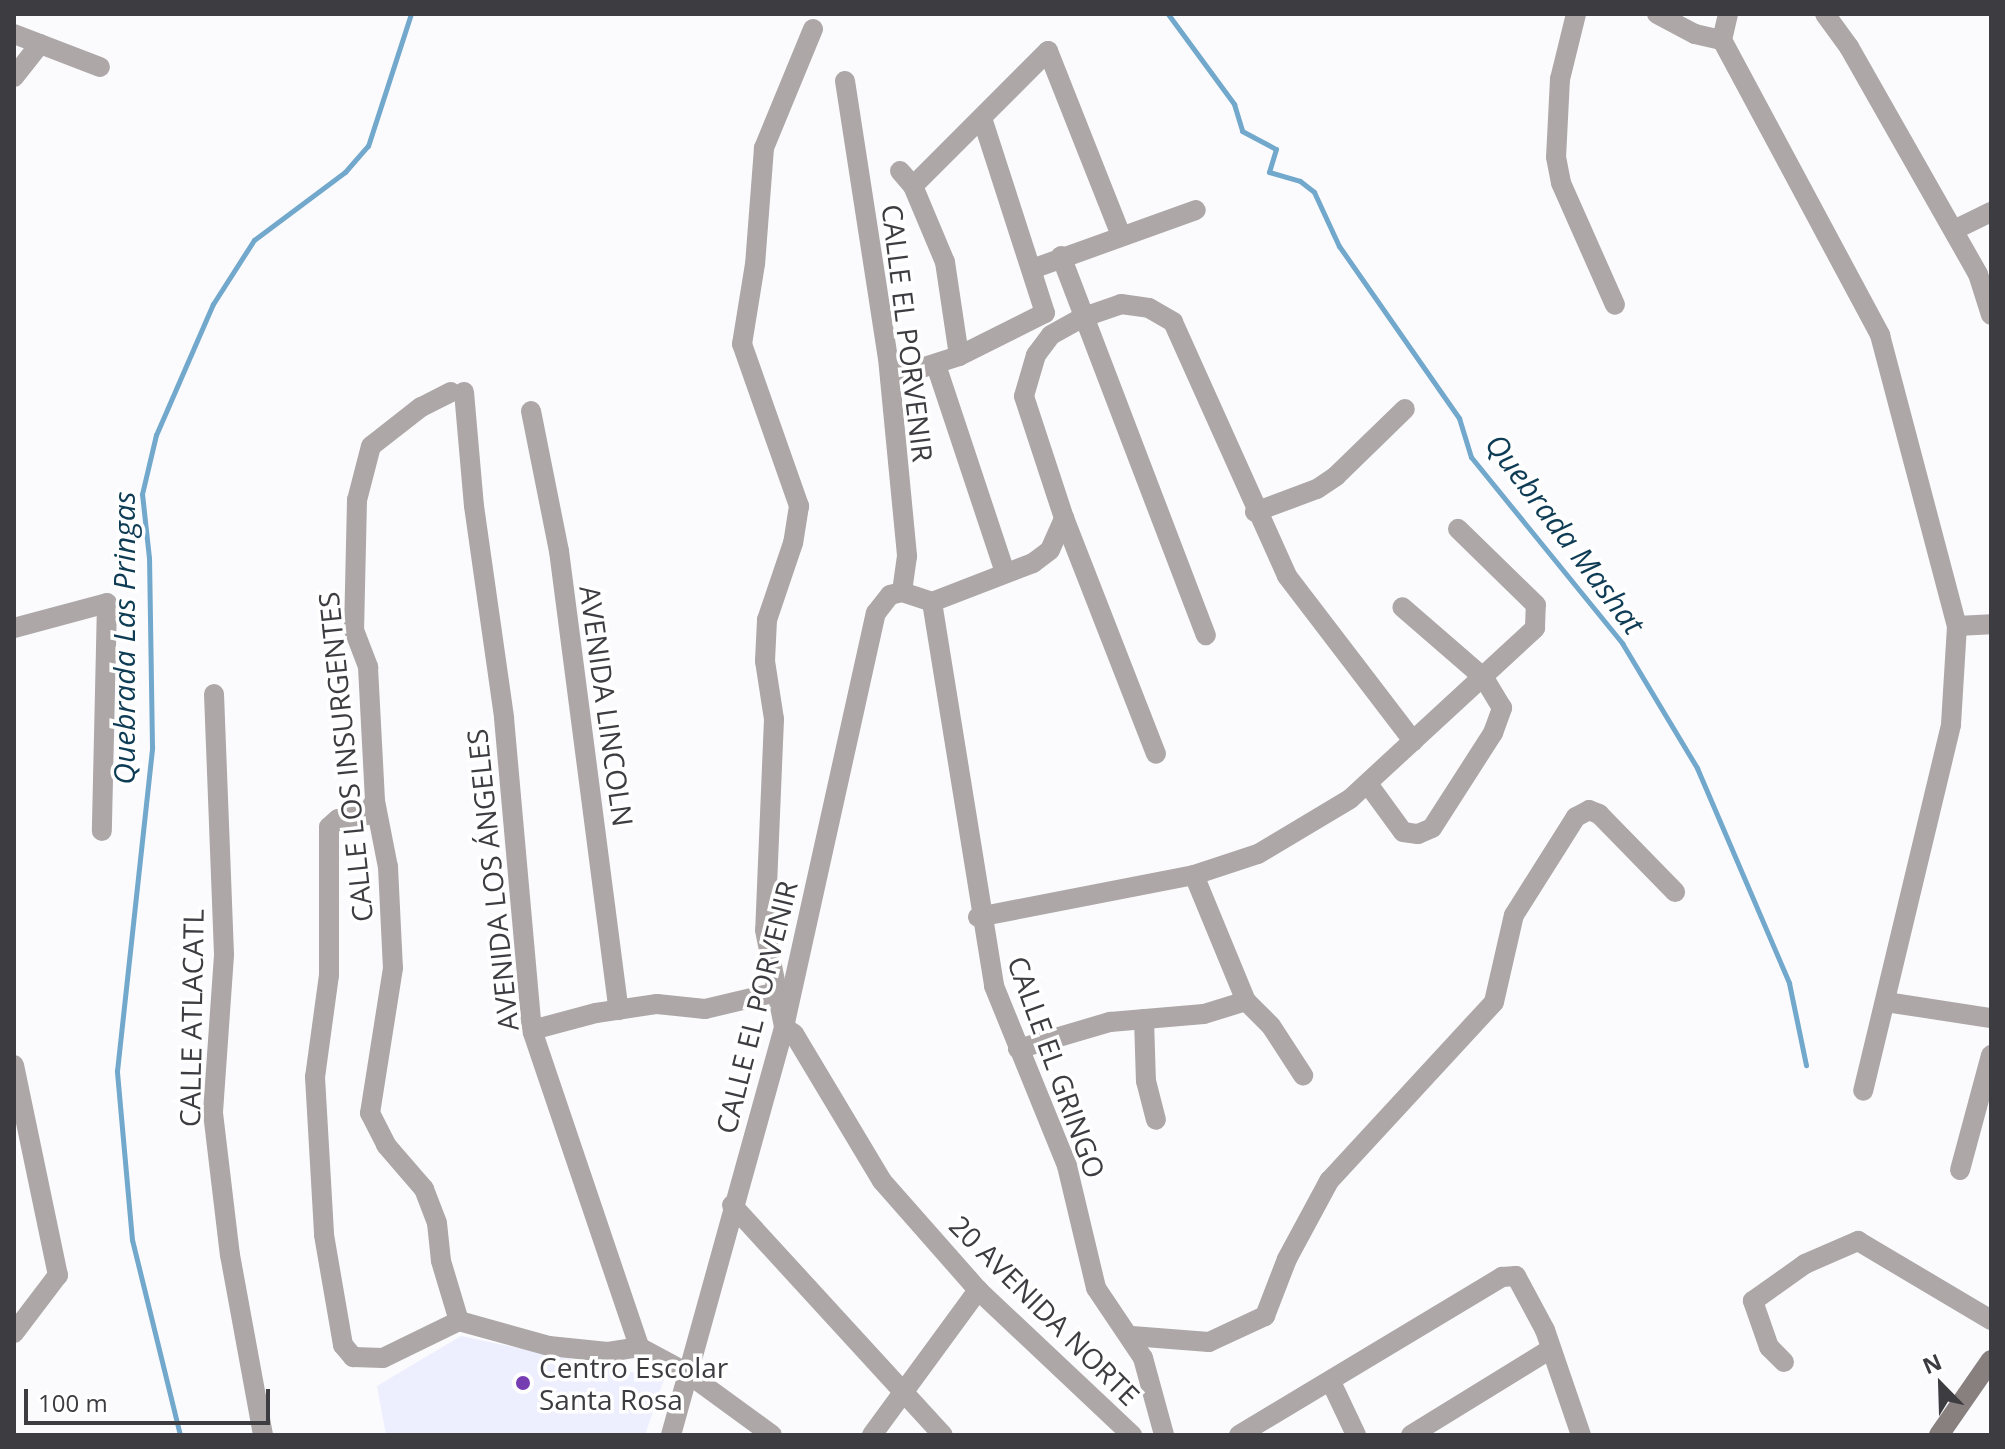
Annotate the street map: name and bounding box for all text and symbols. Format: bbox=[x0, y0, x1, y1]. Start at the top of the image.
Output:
street label: CALLE EL PORVENIR bbox=[876, 202, 940, 464]
water label: Quebrada Mashat bbox=[1478, 427, 1652, 641]
water label: Quebrada Las Pringas bbox=[106, 491, 142, 785]
street label: AVENIDA LINCOLN bbox=[573, 583, 641, 829]
street label: CALLE LOS INSURGENTES bbox=[311, 590, 379, 924]
street label: AVENIDA LOS ÁNGELES bbox=[459, 727, 525, 1033]
street label: CALLE EL PORVENIR bbox=[708, 877, 804, 1137]
street label: CALLE ATLACATL bbox=[172, 909, 210, 1127]
street label: CALLE EL GRINGO bbox=[1001, 952, 1113, 1182]
street label: 20 AVENIDA NORTE bbox=[943, 1208, 1147, 1412]
north arrow bbox=[1901, 1345, 1981, 1425]
text: N bbox=[1918, 1346, 1946, 1380]
place label: Centro Escolar Santa Rosa bbox=[539, 1350, 728, 1416]
scale bar bbox=[28, 1373, 274, 1423]
marker: Centro Escolar Santa Rosa bbox=[514, 1374, 532, 1392]
text: 100 m bbox=[38, 1386, 108, 1419]

